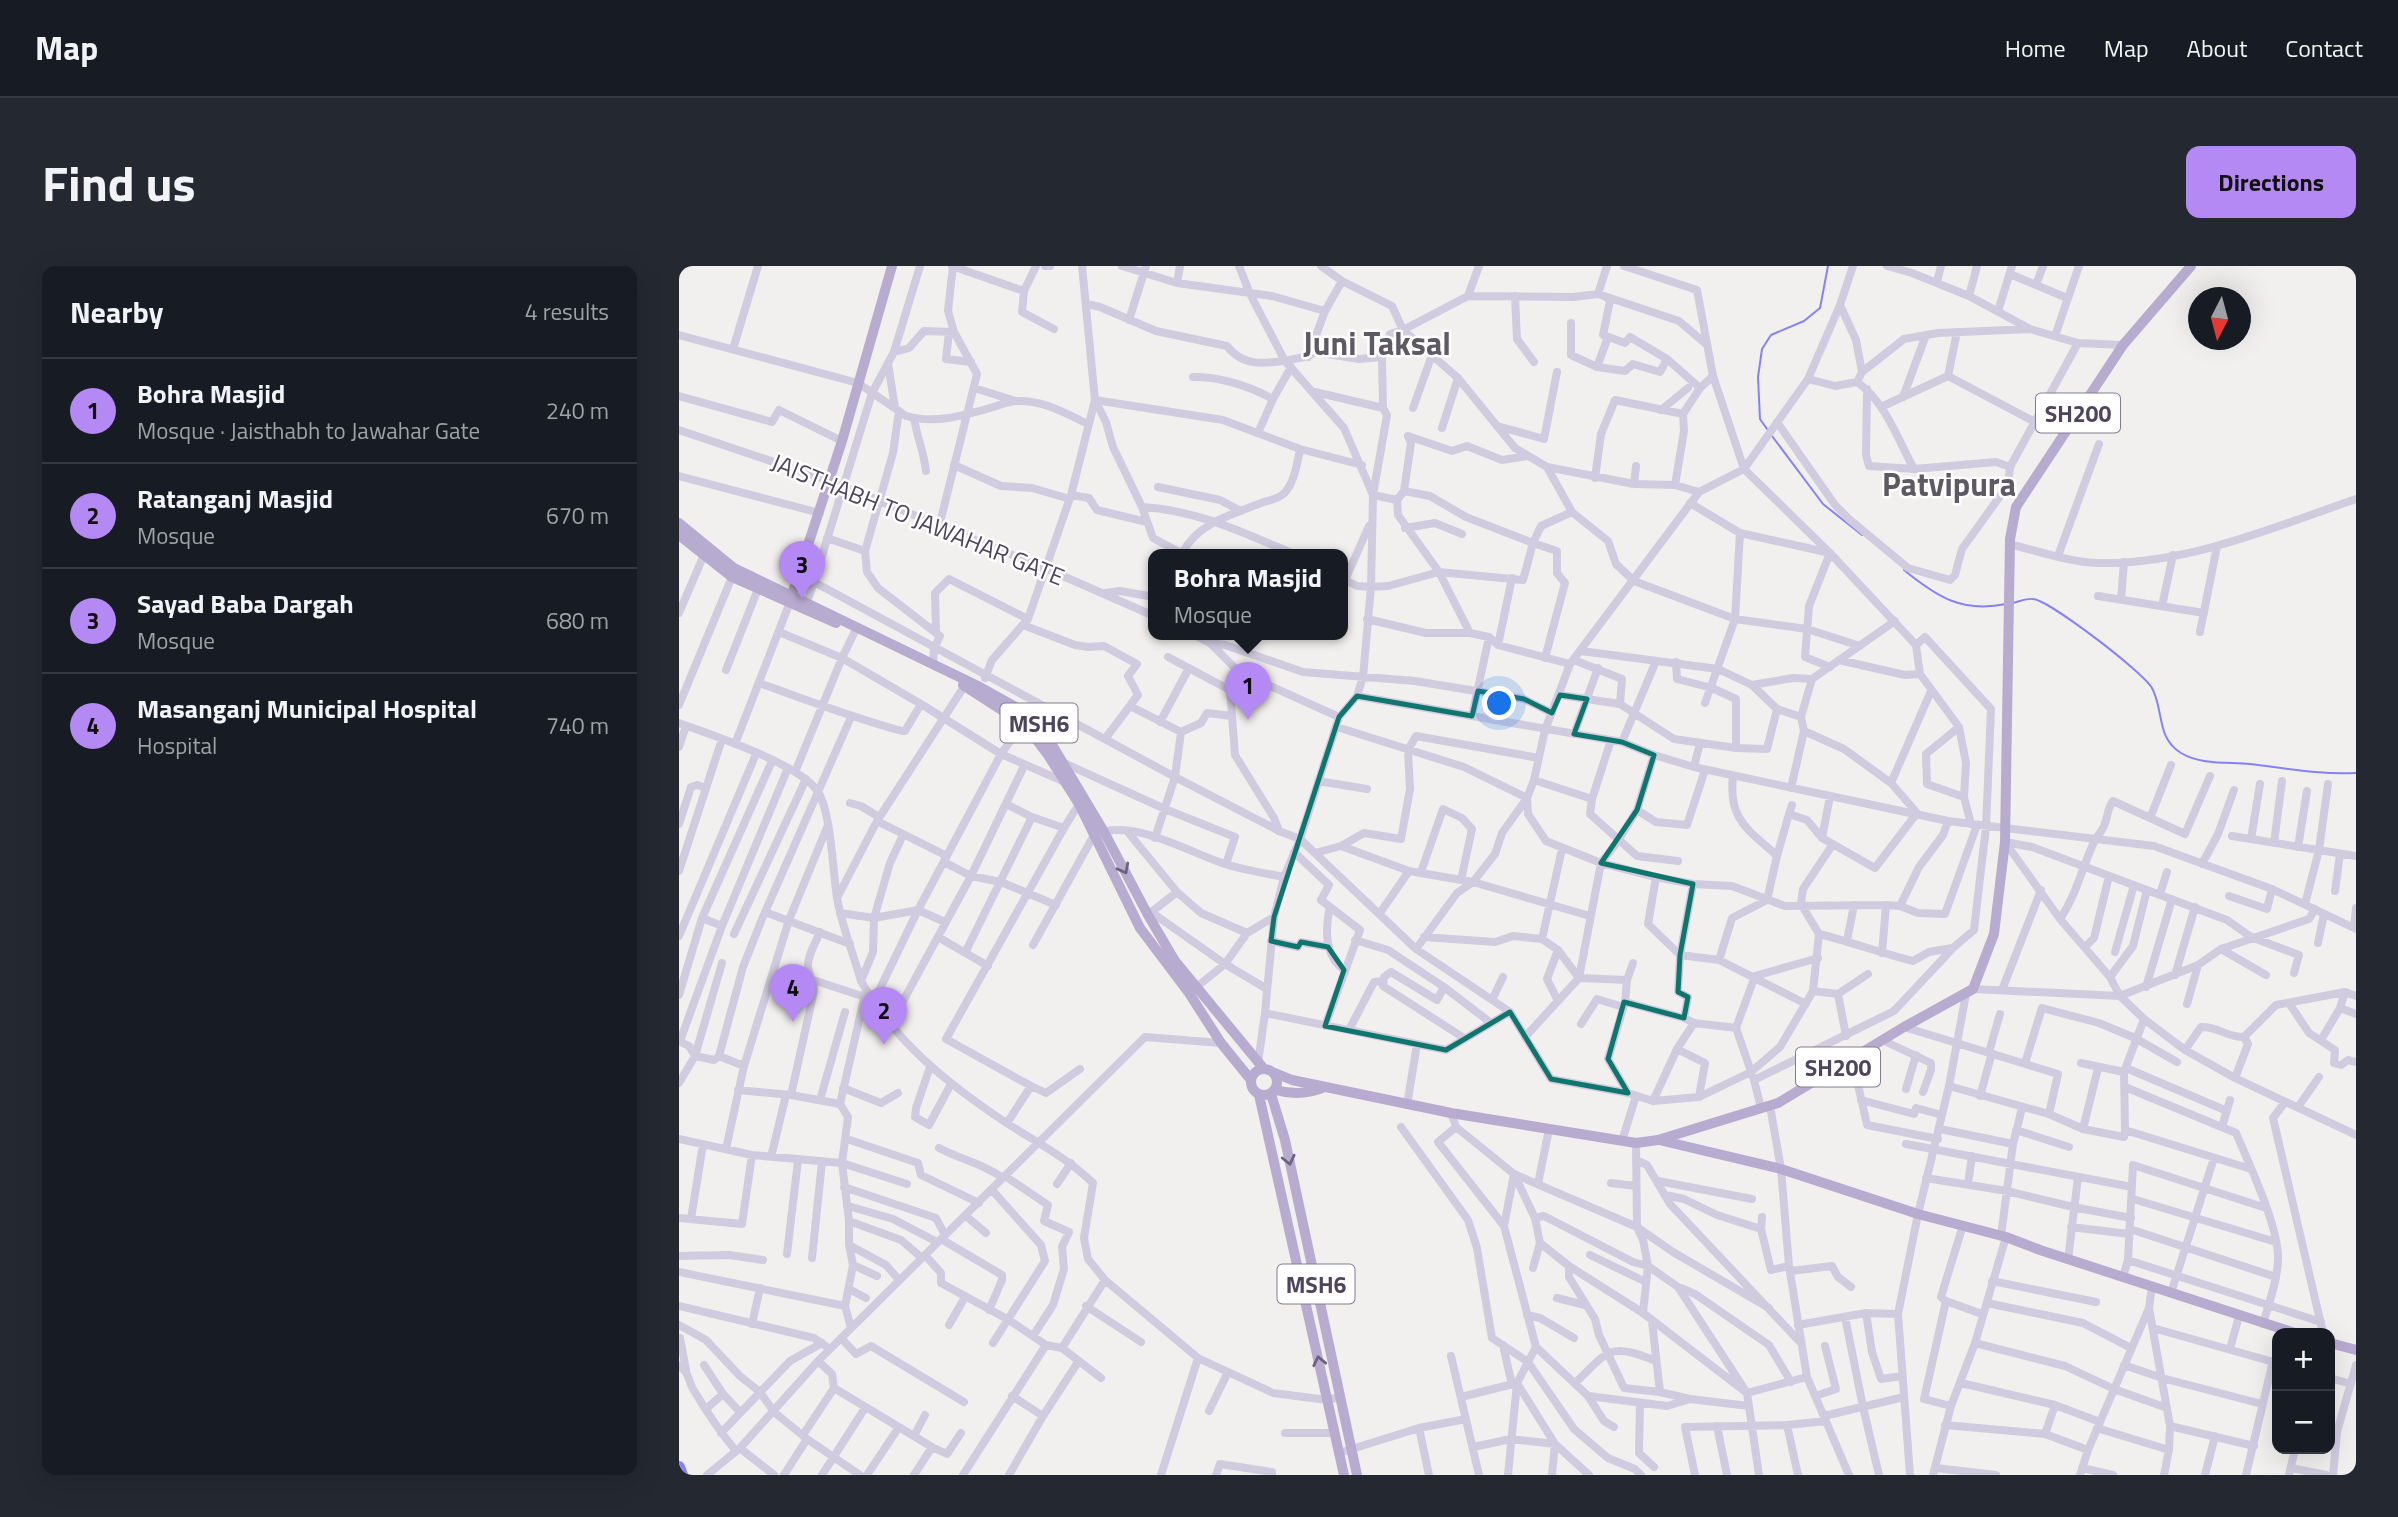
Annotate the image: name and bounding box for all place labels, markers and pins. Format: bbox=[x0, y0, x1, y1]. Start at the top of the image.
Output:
pin: 3 bbox=[779, 541, 825, 599]
pin: 1 bbox=[1225, 662, 1271, 720]
pin: 4 bbox=[770, 964, 816, 1022]
pin: 2 bbox=[861, 987, 907, 1045]

